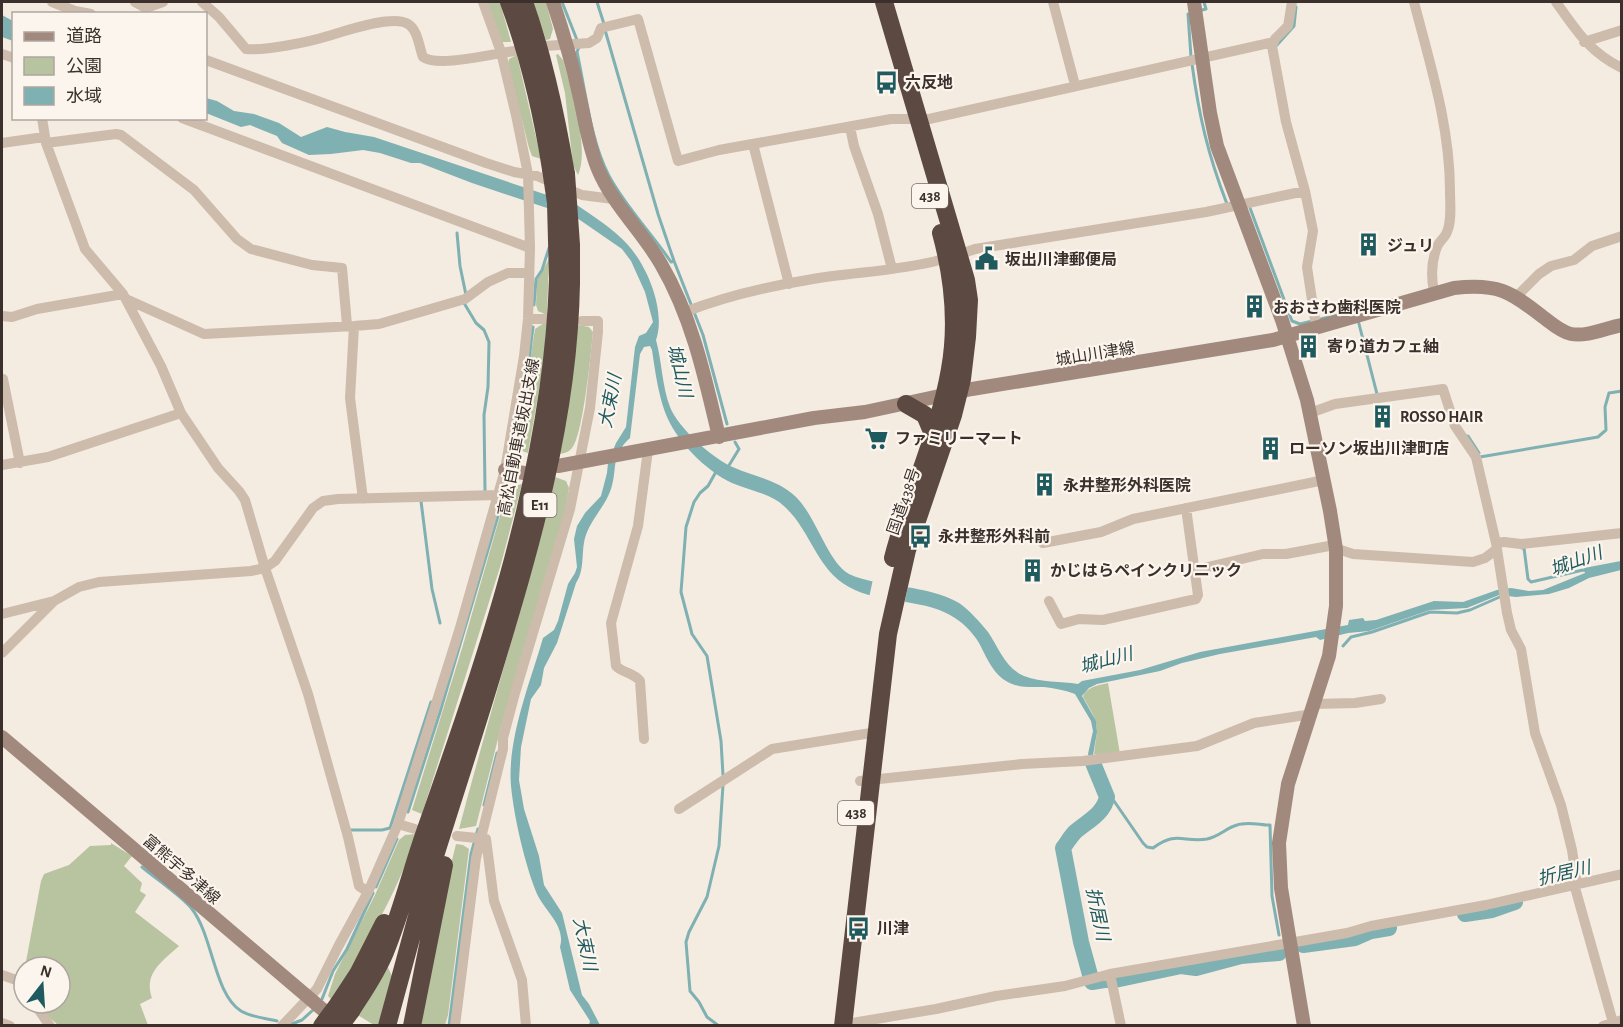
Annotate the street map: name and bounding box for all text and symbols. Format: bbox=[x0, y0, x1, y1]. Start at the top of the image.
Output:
legend bbox=[12, 12, 207, 120]
text: 道路 bbox=[66, 26, 102, 46]
text: 公園 bbox=[66, 57, 102, 76]
bus stop icon: 六反地 bbox=[874, 69, 900, 95]
place label: 六反地 bbox=[905, 74, 953, 91]
text: 水域 bbox=[66, 87, 102, 106]
road number: 438 bbox=[912, 184, 948, 208]
building icon: ジュリ bbox=[1356, 232, 1382, 258]
place label: ジュリ bbox=[1387, 237, 1434, 254]
public building icon: 坂出川津郵便局 bbox=[974, 246, 1000, 272]
place label: 坂出川津郵便局 bbox=[1005, 251, 1117, 268]
building icon: おおさわ歯科医院 bbox=[1242, 294, 1268, 320]
place label: おおさわ歯科医院 bbox=[1273, 299, 1401, 316]
building icon: 寄り道カフェ紬 bbox=[1296, 333, 1322, 359]
place label: 寄り道カフェ紬 bbox=[1327, 338, 1439, 355]
street label: 城山川津線 bbox=[1054, 339, 1136, 368]
water label: 城山川 bbox=[664, 342, 696, 402]
street label: 高松自動車道坂出支線 bbox=[495, 357, 542, 517]
water label: 大束川 bbox=[595, 371, 625, 429]
building icon: ROSSO HAIR bbox=[1369, 403, 1395, 429]
place label: ROSSO HAIR bbox=[1400, 409, 1484, 425]
supermarket icon: ファミリーマート bbox=[864, 425, 890, 451]
place label: ファミリーマート bbox=[895, 431, 1023, 447]
building icon: ローソン坂出川津町店 bbox=[1258, 435, 1284, 461]
place label: ローソン坂出川津町店 bbox=[1289, 440, 1449, 457]
street label: 国道438号 bbox=[884, 465, 923, 537]
building icon: 永井整形外科医院 bbox=[1032, 472, 1058, 498]
place label: 永井整形外科医院 bbox=[1063, 476, 1191, 494]
road number: E11 bbox=[524, 493, 556, 517]
bus stop icon: 永井整形外科前 bbox=[907, 523, 933, 549]
place label: 永井整形外科前 bbox=[938, 527, 1050, 545]
water label: 城山川 bbox=[1547, 542, 1607, 580]
building icon: かじはらペインクリニック bbox=[1019, 557, 1045, 583]
place label: かじはらペインクリニック bbox=[1050, 562, 1242, 579]
water label: 城山川 bbox=[1077, 643, 1137, 677]
road number: 438 bbox=[838, 801, 874, 825]
street label: 富熊宇多津線 bbox=[140, 831, 223, 907]
water label: 折居川 bbox=[1535, 857, 1595, 889]
water label: 折居川 bbox=[1083, 886, 1114, 944]
bus stop icon: 川津 bbox=[846, 915, 872, 941]
water label: 大束川 bbox=[570, 916, 601, 974]
place label: 川津 bbox=[877, 920, 909, 937]
north arrow bbox=[12, 955, 72, 1015]
text: N bbox=[38, 962, 54, 981]

